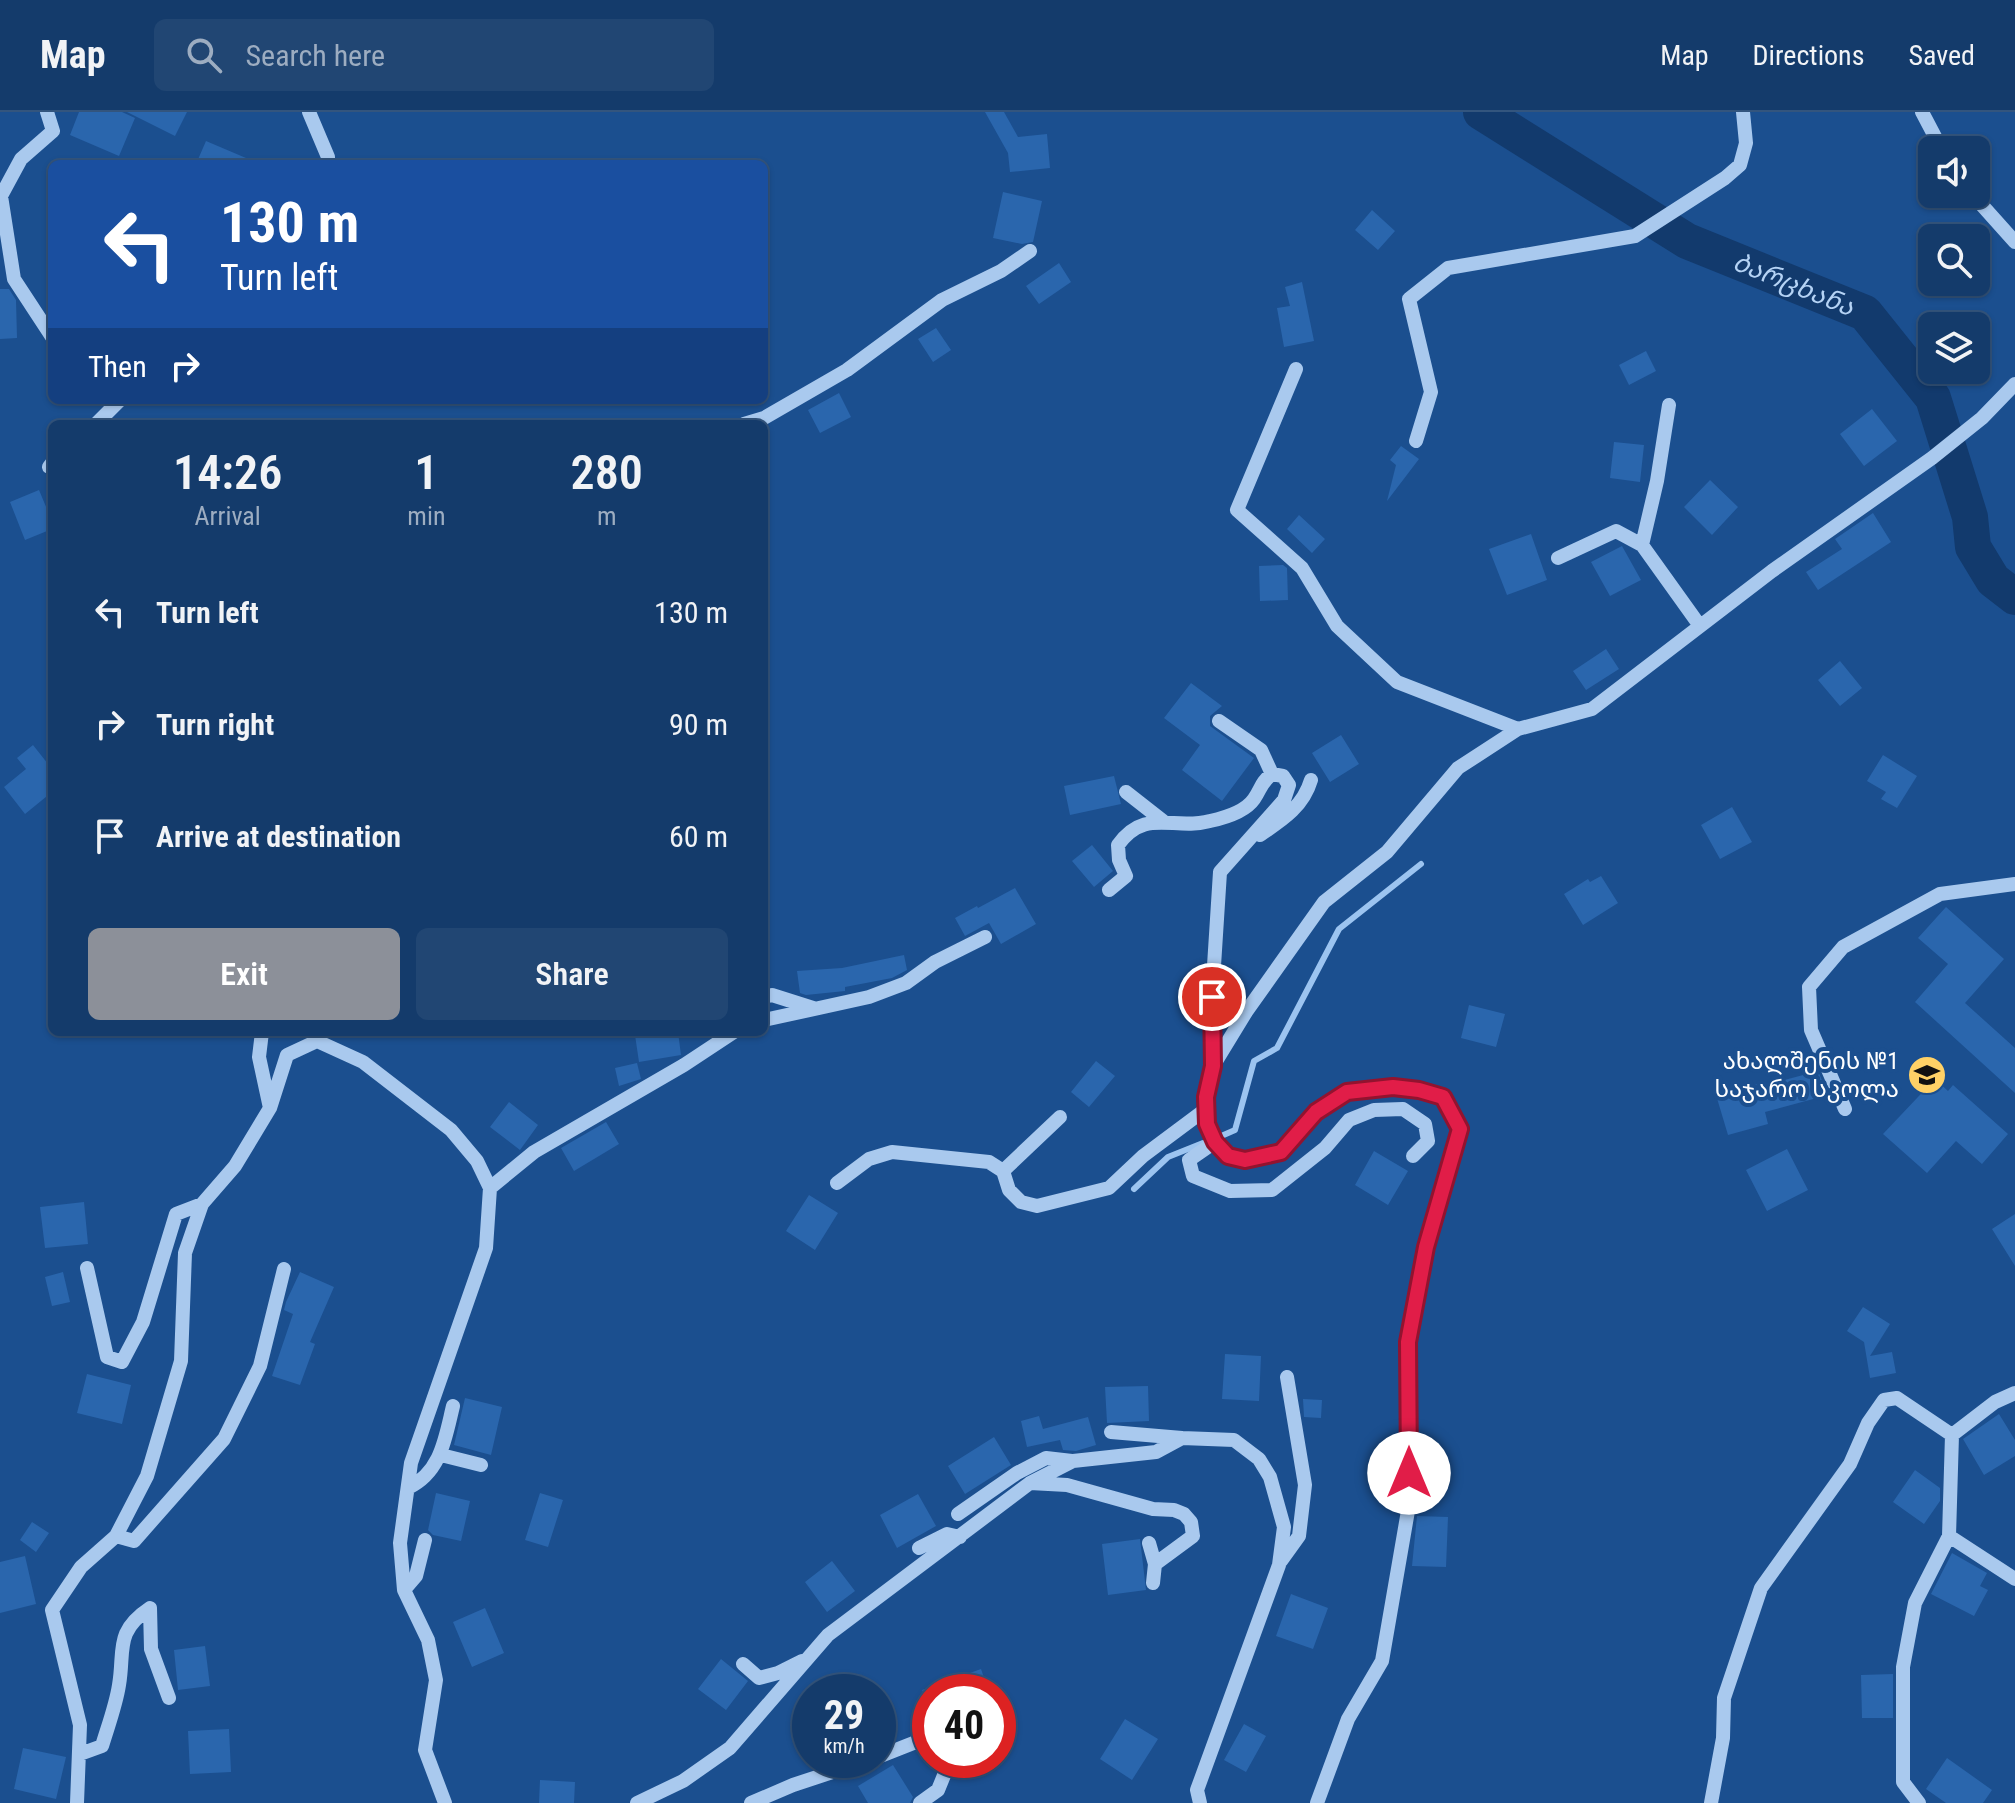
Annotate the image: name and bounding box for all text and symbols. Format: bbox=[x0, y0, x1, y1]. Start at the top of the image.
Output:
search box bbox=[154, 19, 714, 91]
text: Map bbox=[40, 33, 106, 77]
icon: search bbox=[182, 33, 226, 77]
text: Search here bbox=[246, 38, 385, 73]
text: Map bbox=[1660, 39, 1709, 72]
text: Directions bbox=[1753, 39, 1864, 72]
text: Saved bbox=[1908, 39, 1975, 72]
map controls bbox=[1918, 136, 1990, 384]
button: sound bbox=[1918, 136, 1990, 208]
text: 130 m bbox=[220, 190, 359, 256]
icon: left bbox=[88, 192, 192, 296]
button: search bbox=[1918, 224, 1990, 296]
water label: ბარცხანა bbox=[1729, 246, 1859, 322]
text: Turn left bbox=[220, 257, 338, 299]
button: layers bbox=[1918, 312, 1990, 384]
icon: right bbox=[163, 344, 207, 388]
text: Then bbox=[88, 349, 147, 384]
text: 14:26 bbox=[173, 444, 282, 501]
text: 1 bbox=[414, 444, 438, 501]
text: 280 bbox=[571, 444, 643, 501]
text: Arrival bbox=[195, 501, 261, 531]
text: min bbox=[407, 501, 445, 531]
text: m bbox=[597, 501, 617, 531]
icon: left bbox=[88, 590, 132, 634]
text: Turn left bbox=[156, 595, 259, 630]
text: 130 m bbox=[654, 595, 728, 630]
icon: right bbox=[88, 702, 132, 746]
text: Turn right bbox=[156, 707, 274, 742]
text: 90 m bbox=[669, 707, 728, 742]
icon: arrive bbox=[88, 814, 132, 858]
text: Arrive at destination bbox=[156, 819, 401, 854]
text: 60 m bbox=[669, 819, 728, 854]
button: Exit bbox=[88, 928, 400, 1020]
button: Share bbox=[416, 928, 728, 1020]
pin bbox=[1178, 963, 1246, 1031]
icon: arrive bbox=[1190, 975, 1234, 1019]
place label: ახალშენის №1 საჯარო სკოლა bbox=[1714, 1047, 1899, 1103]
school or university icon: ახალშენის №1 საჯარო სკოლა bbox=[1906, 1054, 1948, 1096]
position arrow bbox=[1367, 1431, 1451, 1515]
speed limit sign: 40 bbox=[912, 1674, 1016, 1778]
text: 29 bbox=[824, 1692, 864, 1739]
text: km/h bbox=[823, 1734, 865, 1758]

